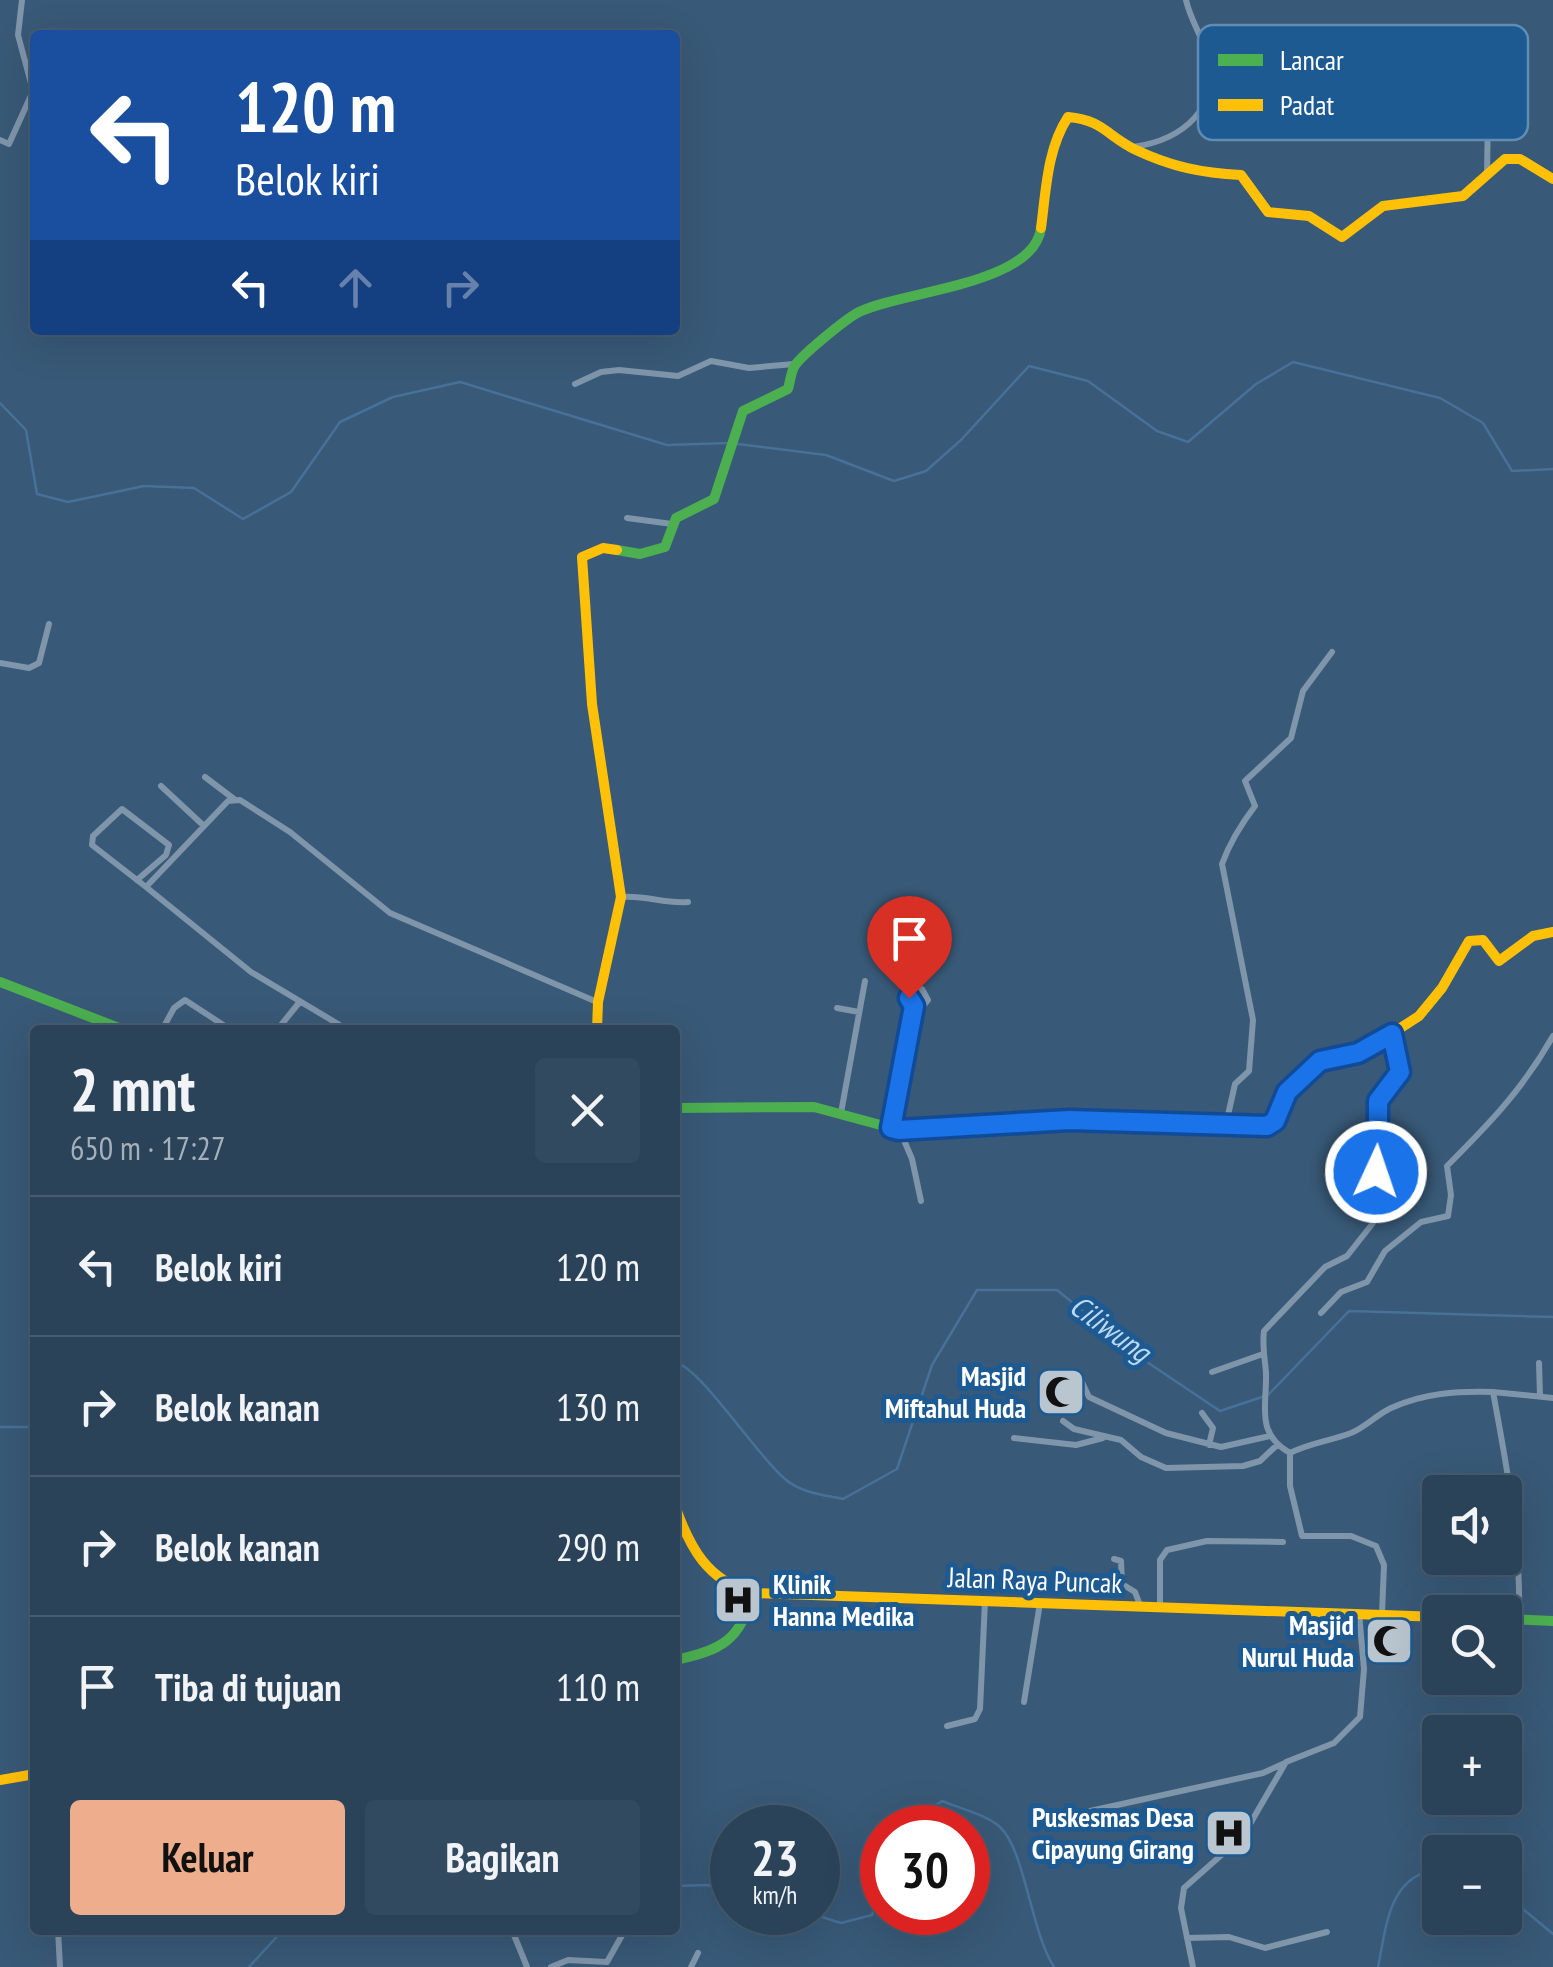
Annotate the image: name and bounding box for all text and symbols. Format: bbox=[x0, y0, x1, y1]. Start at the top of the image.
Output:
legend bbox=[1198, 25, 1528, 140]
text: Lancar bbox=[1280, 41, 1344, 78]
text: 120 m bbox=[235, 61, 396, 151]
icon: left bbox=[70, 70, 200, 200]
text: Padat bbox=[1280, 86, 1334, 123]
text: Belok kiri bbox=[235, 149, 380, 207]
icon: left bbox=[223, 260, 278, 315]
icon: ahead bbox=[328, 260, 383, 315]
icon: right bbox=[433, 260, 488, 315]
pin bbox=[867, 896, 952, 999]
icon: arrive bbox=[882, 911, 937, 966]
text: 2 mnt bbox=[70, 1050, 195, 1128]
button: close bbox=[535, 1058, 640, 1163]
position arrow bbox=[1324, 1120, 1428, 1224]
text: 650 m · 17:27 bbox=[70, 1127, 225, 1169]
icon: left bbox=[70, 1239, 125, 1294]
text: Belok kiri bbox=[155, 1242, 282, 1291]
text: 120 m bbox=[556, 1242, 640, 1291]
water label: Ciliwung bbox=[1063, 1285, 1161, 1371]
place label: Masjid Miftahul Huda bbox=[885, 1357, 1026, 1426]
mosque icon: Masjid Miftahul Huda bbox=[1035, 1366, 1087, 1418]
icon: right bbox=[70, 1379, 125, 1434]
text: Belok kanan bbox=[155, 1382, 320, 1431]
text: 130 m bbox=[556, 1382, 640, 1431]
map controls bbox=[1422, 1475, 1522, 1935]
button: sound bbox=[1422, 1475, 1522, 1575]
icon: right bbox=[70, 1519, 125, 1574]
text: Belok kanan bbox=[155, 1522, 320, 1571]
text: 290 m bbox=[556, 1522, 640, 1571]
street label: Jalan Raya Puncak bbox=[946, 1558, 1123, 1601]
place label: Klinik Hanna Medika bbox=[773, 1565, 914, 1634]
hospital icon: Klinik Hanna Medika bbox=[712, 1574, 764, 1626]
button: search bbox=[1422, 1595, 1522, 1695]
place label: Masjid Nurul Huda bbox=[1242, 1606, 1354, 1675]
mosque icon: Masjid Nurul Huda bbox=[1363, 1615, 1415, 1667]
icon: arrive bbox=[70, 1659, 125, 1714]
text: Tiba di tujuan bbox=[155, 1662, 341, 1711]
text: 110 m bbox=[556, 1662, 640, 1711]
button: + bbox=[1422, 1715, 1522, 1815]
place label: Puskesmas Desa Cipayung Girang bbox=[1032, 1798, 1194, 1867]
button: Keluar bbox=[70, 1800, 345, 1915]
button: Bagikan bbox=[365, 1800, 640, 1915]
speed limit sign: 30 bbox=[860, 1805, 990, 1935]
hospital icon: Puskesmas Desa Cipayung Girang bbox=[1203, 1807, 1255, 1859]
text: 23 bbox=[751, 1825, 799, 1890]
button: − bbox=[1422, 1835, 1522, 1935]
text: km/h bbox=[753, 1879, 797, 1911]

